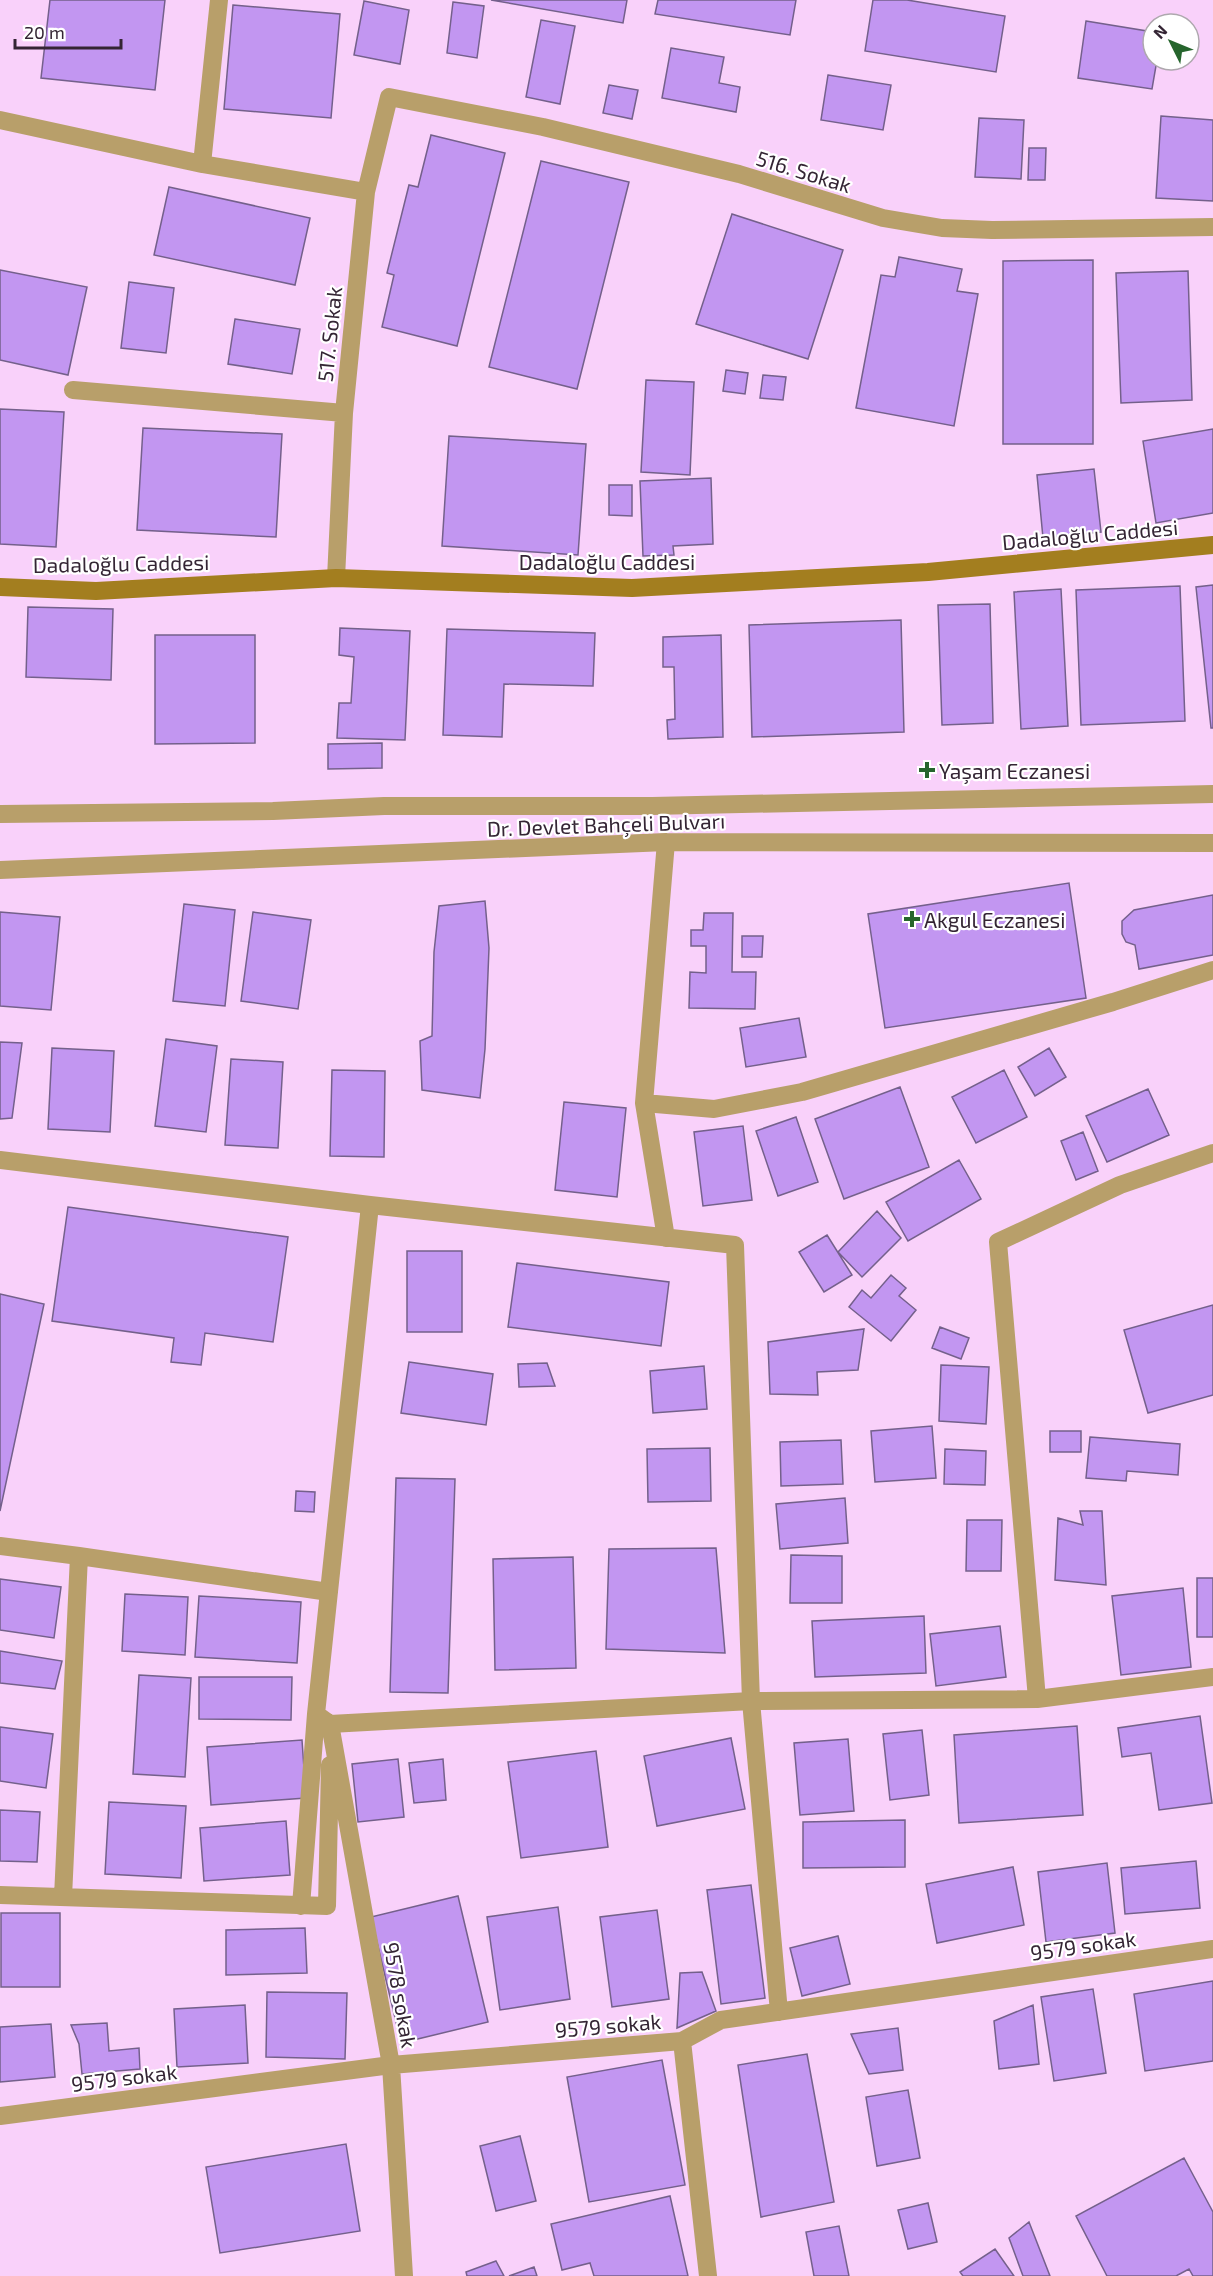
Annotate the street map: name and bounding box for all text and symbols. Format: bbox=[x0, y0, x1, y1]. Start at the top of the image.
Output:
scale bar bbox=[15, 12, 122, 50]
north arrow bbox=[1141, 12, 1201, 72]
text: 20 m bbox=[24, 21, 65, 43]
text: N bbox=[1149, 21, 1171, 42]
street label: 516. Sokak bbox=[754, 145, 855, 197]
street label: 517. Sokak bbox=[312, 285, 346, 383]
street label: Dadaloğlu Caddesi bbox=[1001, 514, 1179, 554]
street label: Dadaloğlu Caddesi bbox=[33, 549, 209, 577]
street label: Dadaloğlu Caddesi bbox=[519, 549, 695, 574]
place label: Yaşam Eczanesi bbox=[939, 758, 1090, 785]
marker: Yaşam Eczanesi bbox=[920, 763, 934, 777]
street label: Dr. Devlet Bahçeli Bulvarı bbox=[486, 807, 726, 843]
place label: Akgul Eczanesi bbox=[924, 907, 1065, 932]
marker: Akgul Eczanesi bbox=[905, 912, 919, 926]
street label: 9579 sokak bbox=[1029, 1925, 1138, 1965]
street label: 9578 sokak bbox=[379, 1940, 423, 2050]
street label: 9579 sokak bbox=[554, 2008, 662, 2042]
street label: 9579 sokak bbox=[70, 2058, 179, 2096]

